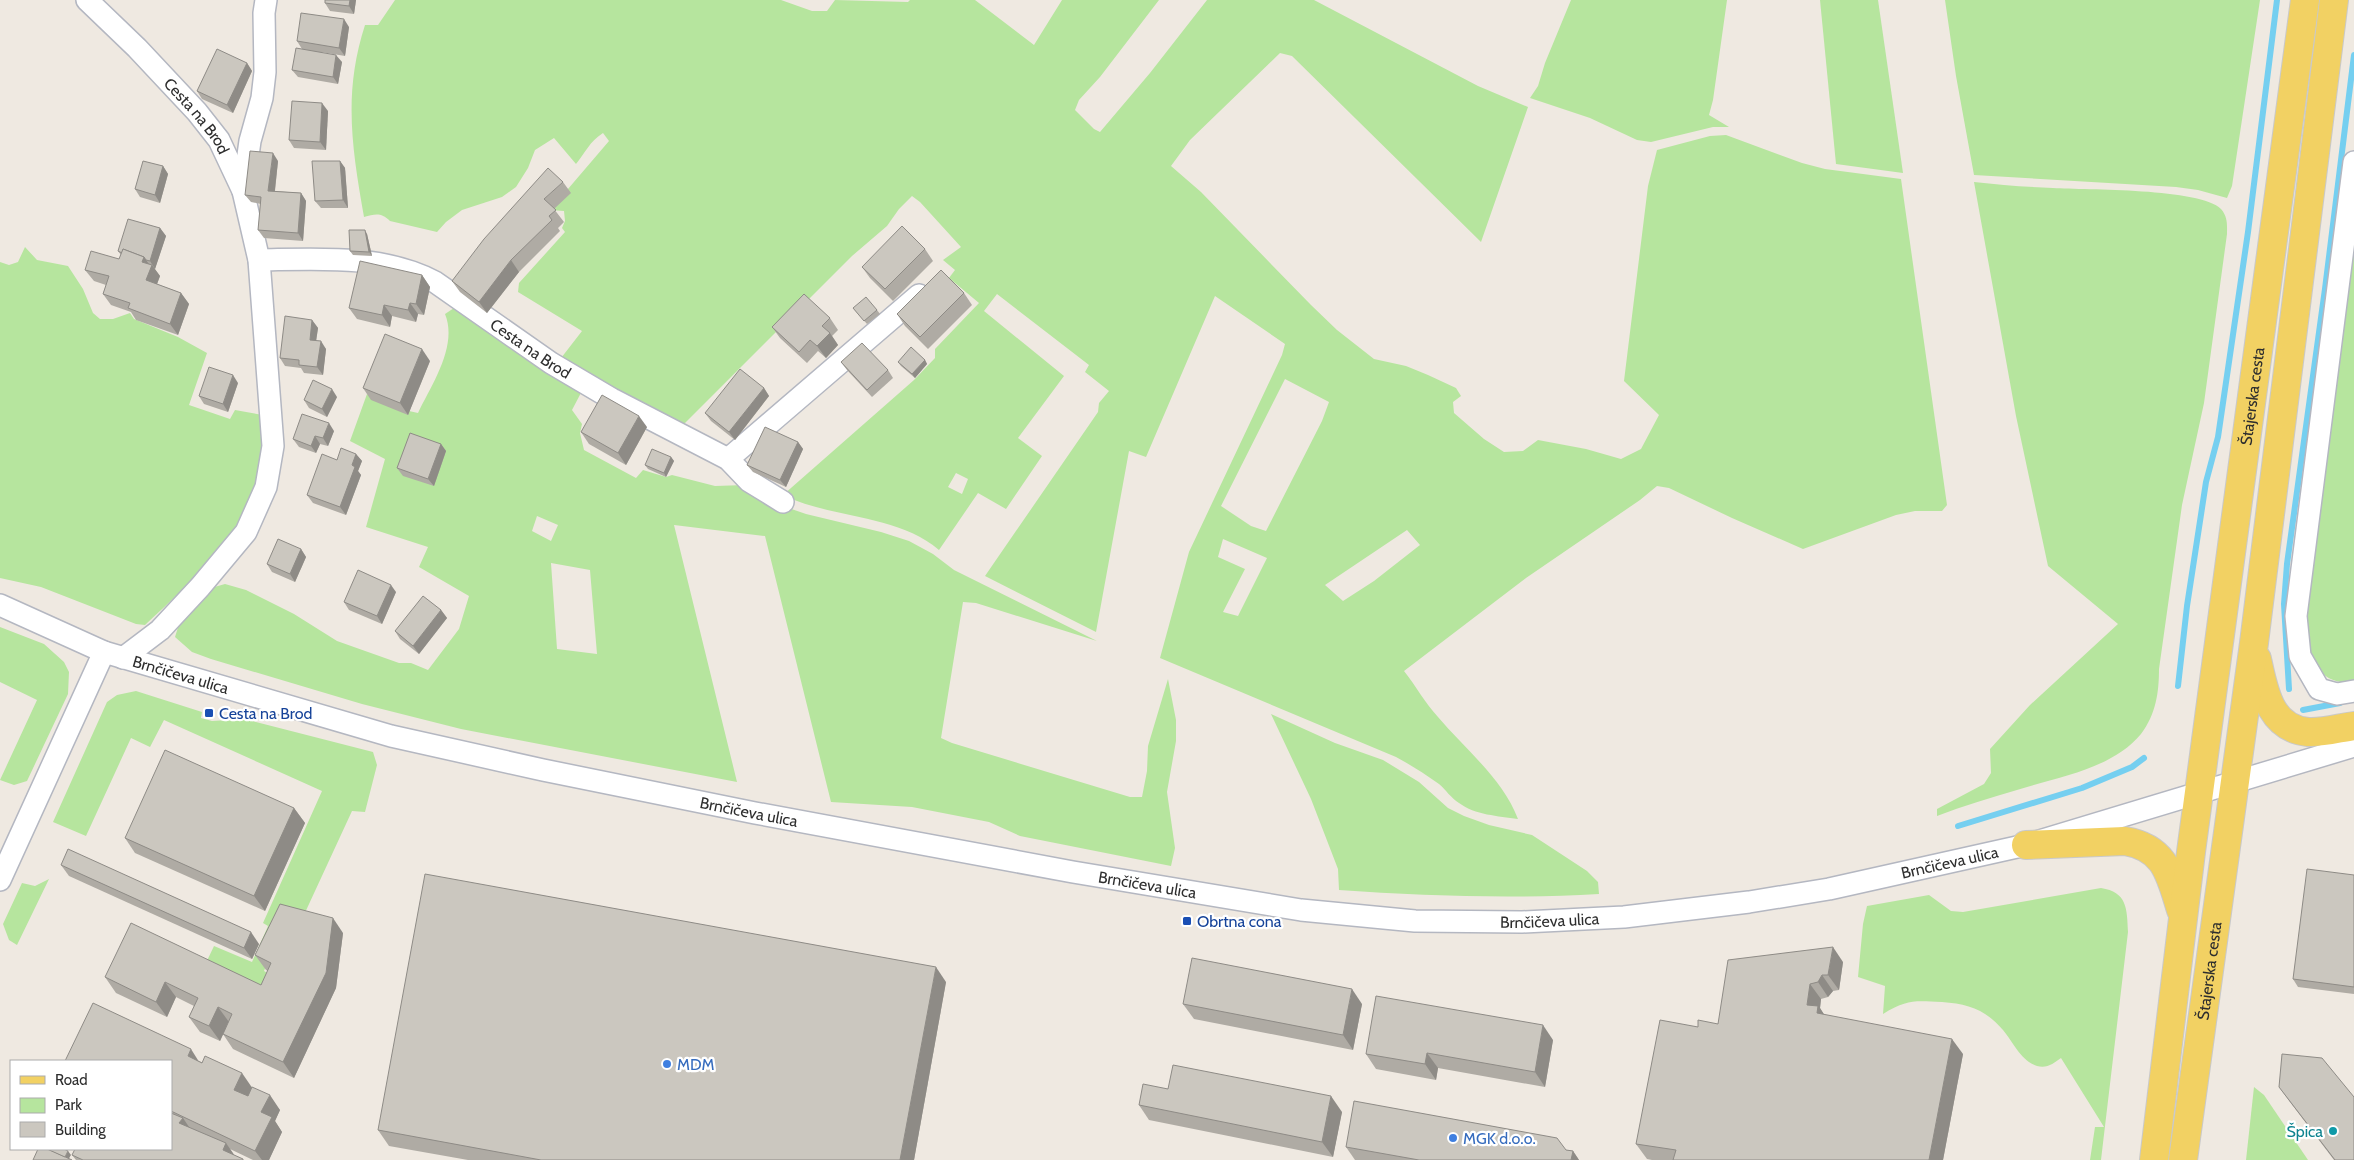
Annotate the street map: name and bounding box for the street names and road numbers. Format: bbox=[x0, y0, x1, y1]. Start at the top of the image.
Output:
street label: Cesta na Brod bbox=[160, 74, 234, 157]
street label: Cesta na Brod bbox=[487, 314, 575, 382]
street label: Štajerska cesta bbox=[2236, 346, 2268, 447]
street label: Brnčičeva ulica bbox=[130, 651, 231, 698]
street label: Brnčičeva ulica bbox=[698, 793, 800, 830]
street label: Brnčičeva ulica bbox=[1899, 842, 2000, 882]
street label: Brnčičeva ulica bbox=[1097, 867, 1198, 902]
street label: Brnčičeva ulica bbox=[1500, 909, 1600, 932]
street label: Štajerska cesta bbox=[2193, 920, 2225, 1021]

